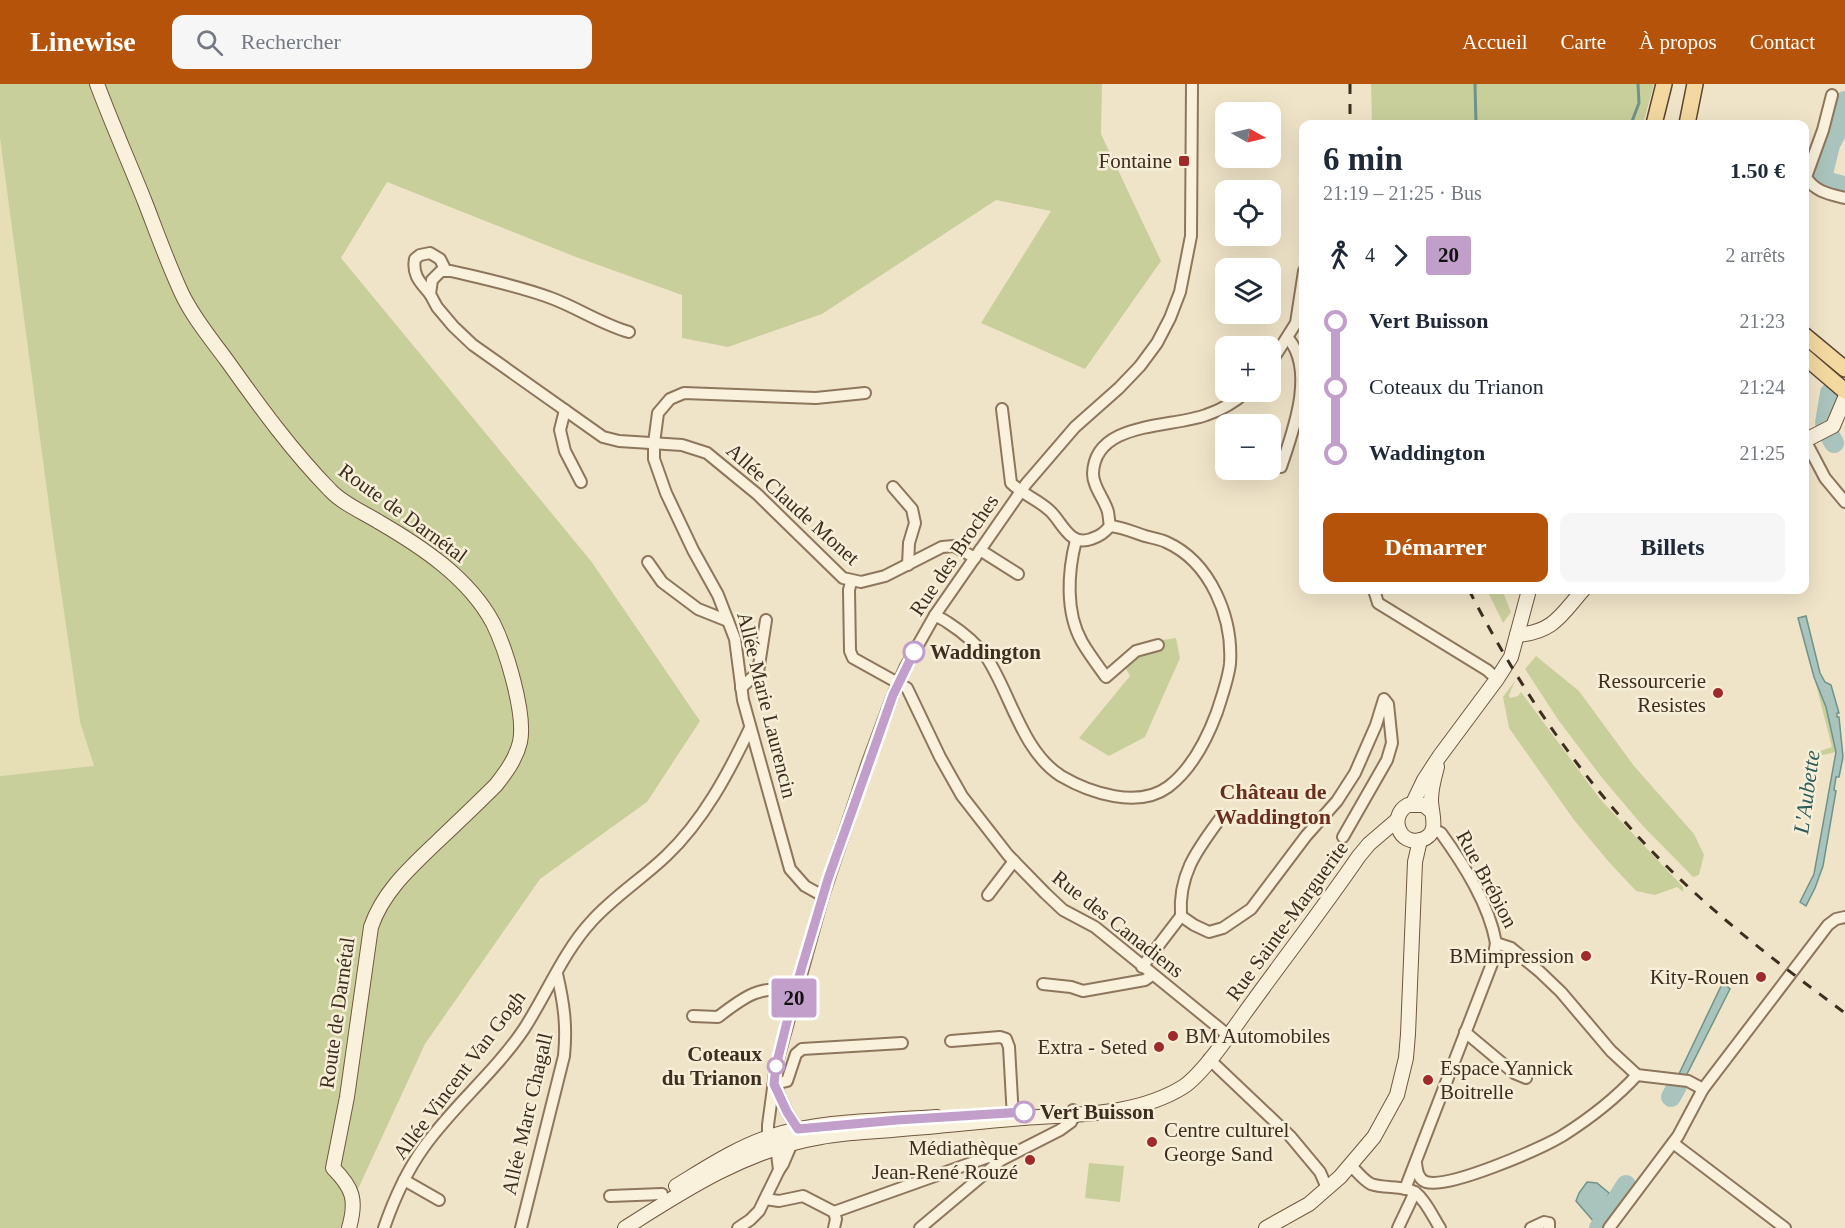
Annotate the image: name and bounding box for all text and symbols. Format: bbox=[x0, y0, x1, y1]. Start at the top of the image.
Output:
search box bbox=[172, 15, 592, 69]
text: Linewise bbox=[30, 26, 136, 57]
icon: search bbox=[193, 26, 226, 59]
text: Rechercher bbox=[241, 29, 341, 54]
text: Accueil bbox=[1462, 30, 1528, 54]
text: Carte bbox=[1561, 30, 1606, 54]
text: À propos bbox=[1639, 30, 1717, 54]
text: Contact bbox=[1750, 30, 1815, 54]
north arrow bbox=[1215, 102, 1281, 168]
map controls bbox=[1215, 102, 1281, 480]
text: 6 min bbox=[1323, 141, 1403, 177]
place label: Fontaine bbox=[1099, 149, 1172, 173]
marker: Fontaine bbox=[1177, 154, 1191, 168]
text: 1.50 € bbox=[1730, 158, 1785, 183]
button: locate bbox=[1215, 180, 1281, 246]
text: 21:19 – 21:25 · Bus bbox=[1323, 182, 1482, 204]
icon: walk bbox=[1323, 239, 1356, 272]
icon: forward bbox=[1384, 239, 1417, 272]
text: 20 bbox=[1438, 243, 1459, 267]
text: 4 bbox=[1365, 244, 1375, 266]
text: 2 arrêts bbox=[1726, 244, 1785, 266]
button: layers bbox=[1215, 258, 1281, 324]
text: Vert Buisson bbox=[1369, 308, 1489, 333]
text: 21:23 bbox=[1739, 310, 1785, 332]
button: + bbox=[1215, 336, 1281, 402]
text: Coteaux du Trianon bbox=[1369, 374, 1544, 399]
text: 21:24 bbox=[1739, 376, 1785, 398]
button: − bbox=[1215, 414, 1281, 480]
street label: Allée Claude Monet bbox=[722, 438, 864, 570]
text: Waddington bbox=[1369, 440, 1485, 465]
text: 21:25 bbox=[1739, 442, 1785, 464]
street label: Route de Darnétal bbox=[334, 458, 472, 568]
street label: Rue des Broches bbox=[905, 490, 1003, 620]
button: Démarrer bbox=[1323, 513, 1548, 582]
button: Billets bbox=[1560, 513, 1785, 582]
street label: Allée Marie Laurencin bbox=[732, 609, 802, 801]
place label: Waddington bbox=[930, 640, 1041, 664]
marker: Waddington bbox=[903, 641, 925, 663]
place label: Ressourcerie Resistes bbox=[1598, 669, 1706, 717]
marker: Ressourcerie Resistes bbox=[1711, 686, 1725, 700]
water label: L'Aubette bbox=[1788, 748, 1825, 836]
district label: Château de Waddington bbox=[1215, 779, 1331, 829]
street label: Rue Brébion bbox=[1451, 826, 1523, 932]
street label: Rue Sainte-Marguerite bbox=[1221, 836, 1353, 1006]
street label: Rue des Canadiens bbox=[1048, 865, 1188, 983]
street label: Route de Darnétal bbox=[314, 936, 360, 1090]
place label: BMimpression bbox=[1449, 944, 1574, 968]
marker: BMimpression bbox=[1579, 949, 1593, 963]
place label: Kity-Rouen bbox=[1650, 965, 1749, 989]
marker: Kity-Rouen bbox=[1754, 970, 1768, 984]
line badge: 20 bbox=[767, 978, 821, 1018]
street label: Allée Vincent Van Gogh bbox=[388, 986, 531, 1164]
text: 20 bbox=[784, 986, 805, 1010]
place label: BM Automobiles bbox=[1185, 1024, 1330, 1048]
marker: BM Automobiles bbox=[1166, 1029, 1180, 1043]
street label: Allée Marc Chagall bbox=[497, 1030, 557, 1197]
place label: Extra - Seted bbox=[1037, 1035, 1147, 1059]
marker: Extra - Seted bbox=[1152, 1040, 1166, 1054]
place label: Coteaux du Trianon bbox=[662, 1042, 762, 1090]
place label: Espace Yannick Boitrelle bbox=[1440, 1056, 1573, 1104]
marker: Coteaux du Trianon bbox=[767, 1057, 785, 1075]
marker: Espace Yannick Boitrelle bbox=[1421, 1073, 1435, 1087]
place label: Vert Buisson bbox=[1040, 1100, 1154, 1124]
marker: Vert Buisson bbox=[1013, 1101, 1035, 1123]
place label: Centre culturel George Sand bbox=[1164, 1118, 1290, 1166]
marker: Centre culturel George Sand bbox=[1145, 1135, 1159, 1149]
place label: Médiathèque Jean-René Rouzé bbox=[872, 1136, 1018, 1184]
marker: Médiathèque Jean-René Rouzé bbox=[1023, 1153, 1037, 1167]

